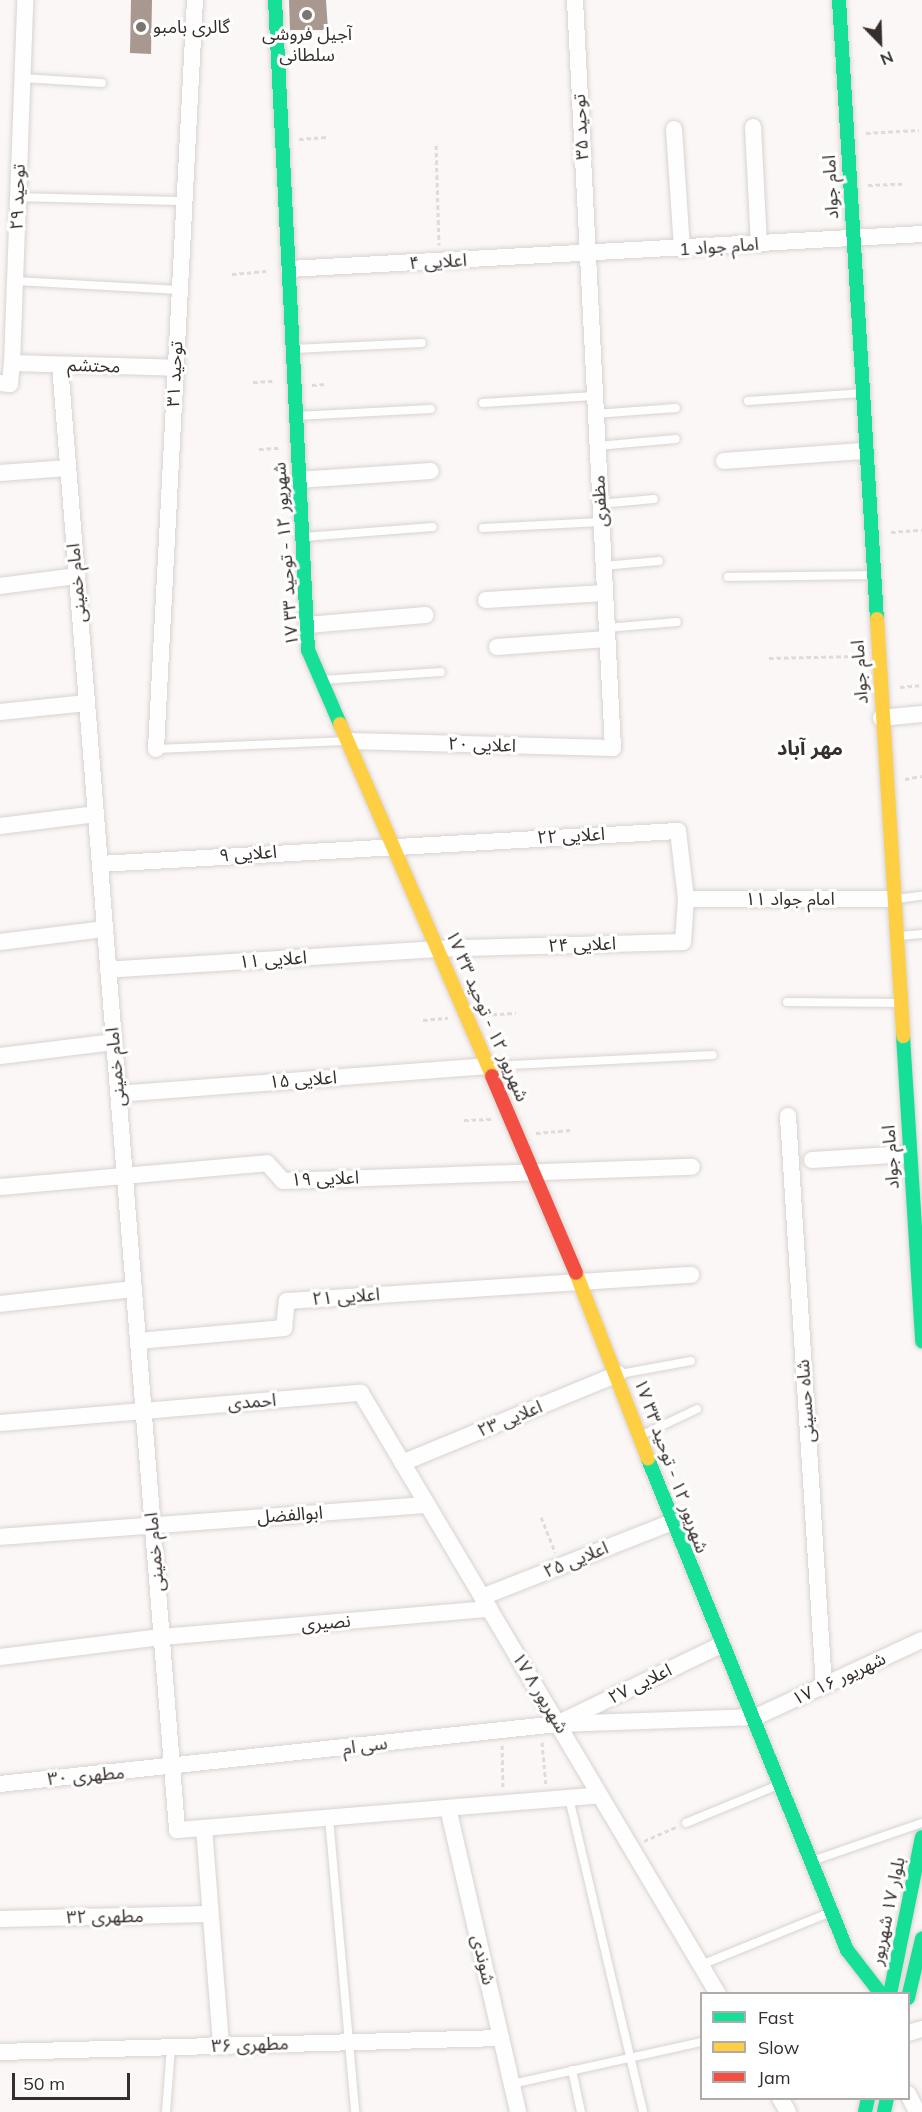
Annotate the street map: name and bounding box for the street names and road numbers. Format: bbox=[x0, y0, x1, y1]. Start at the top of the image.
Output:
street label: توحید ۳۵ bbox=[568, 93, 594, 161]
street label: امام جواد bbox=[819, 154, 843, 220]
street label: توحید ۲۹ bbox=[6, 164, 30, 230]
street label: امام جواد 1 bbox=[678, 233, 760, 261]
street label: اعلایی ۴ bbox=[409, 250, 467, 274]
street label: توحید ۳۱ bbox=[162, 340, 188, 408]
street label: محتشم bbox=[67, 354, 121, 378]
street label: ۱۷ شهریور ۱۲ - توحید ۳۳ bbox=[269, 461, 303, 647]
street label: مظفری bbox=[588, 474, 612, 528]
street label: امام خمینی bbox=[63, 542, 91, 624]
street label: امام جواد bbox=[847, 639, 873, 705]
street label: اعلایی ۲۰ bbox=[448, 733, 516, 757]
street label: اعلایی ۲۲ bbox=[536, 823, 606, 849]
street label: اعلایی ۹ bbox=[218, 841, 278, 867]
street label: امام جواد ۱۱ bbox=[745, 888, 835, 910]
street label: ۱۷ شهریور ۱۲ - توحید ۳۳ bbox=[441, 927, 533, 1105]
street label: اعلایی ۲۴ bbox=[548, 933, 616, 957]
street label: اعلایی ۱۱ bbox=[238, 947, 308, 973]
street label: امام خمینی bbox=[102, 1026, 130, 1108]
street label: اعلایی ۱۵ bbox=[268, 1067, 338, 1093]
street label: امام جواد bbox=[878, 1124, 904, 1190]
street label: اعلایی ۱۹ bbox=[291, 1167, 359, 1191]
street label: اعلایی ۲۱ bbox=[311, 1284, 381, 1310]
street label: شاه حسینی bbox=[792, 1359, 820, 1443]
street label: ۱۷ شهریور ۱۲ - توحید ۳۳ bbox=[629, 1376, 713, 1556]
street label: احمدی bbox=[227, 1390, 277, 1414]
street label: اعلایی ۲۳ bbox=[474, 1396, 546, 1442]
street label: ابوالفضل bbox=[256, 1502, 324, 1528]
street label: امام خمینی bbox=[141, 1511, 169, 1593]
street label: اعلایی ۲۵ bbox=[540, 1537, 612, 1583]
street label: نصیری bbox=[300, 1610, 352, 1636]
street label: ۱۷ شهریور ۱۶ bbox=[789, 1648, 889, 1710]
street label: ۱۷ شهریور ۸ bbox=[507, 1649, 573, 1737]
street label: اعلایی ۲۷ bbox=[605, 1659, 675, 1709]
street label: سی ام bbox=[341, 1733, 389, 1759]
street label: مطهری ۳۰ bbox=[46, 1762, 126, 1790]
street label: بلوار ۱۷ شهریور bbox=[866, 1855, 910, 1967]
street label: مطهری ۳۲ bbox=[66, 1906, 144, 1928]
street label: شوندی bbox=[467, 1933, 499, 1987]
street label: مطهری ۳۶ bbox=[211, 2033, 289, 2057]

